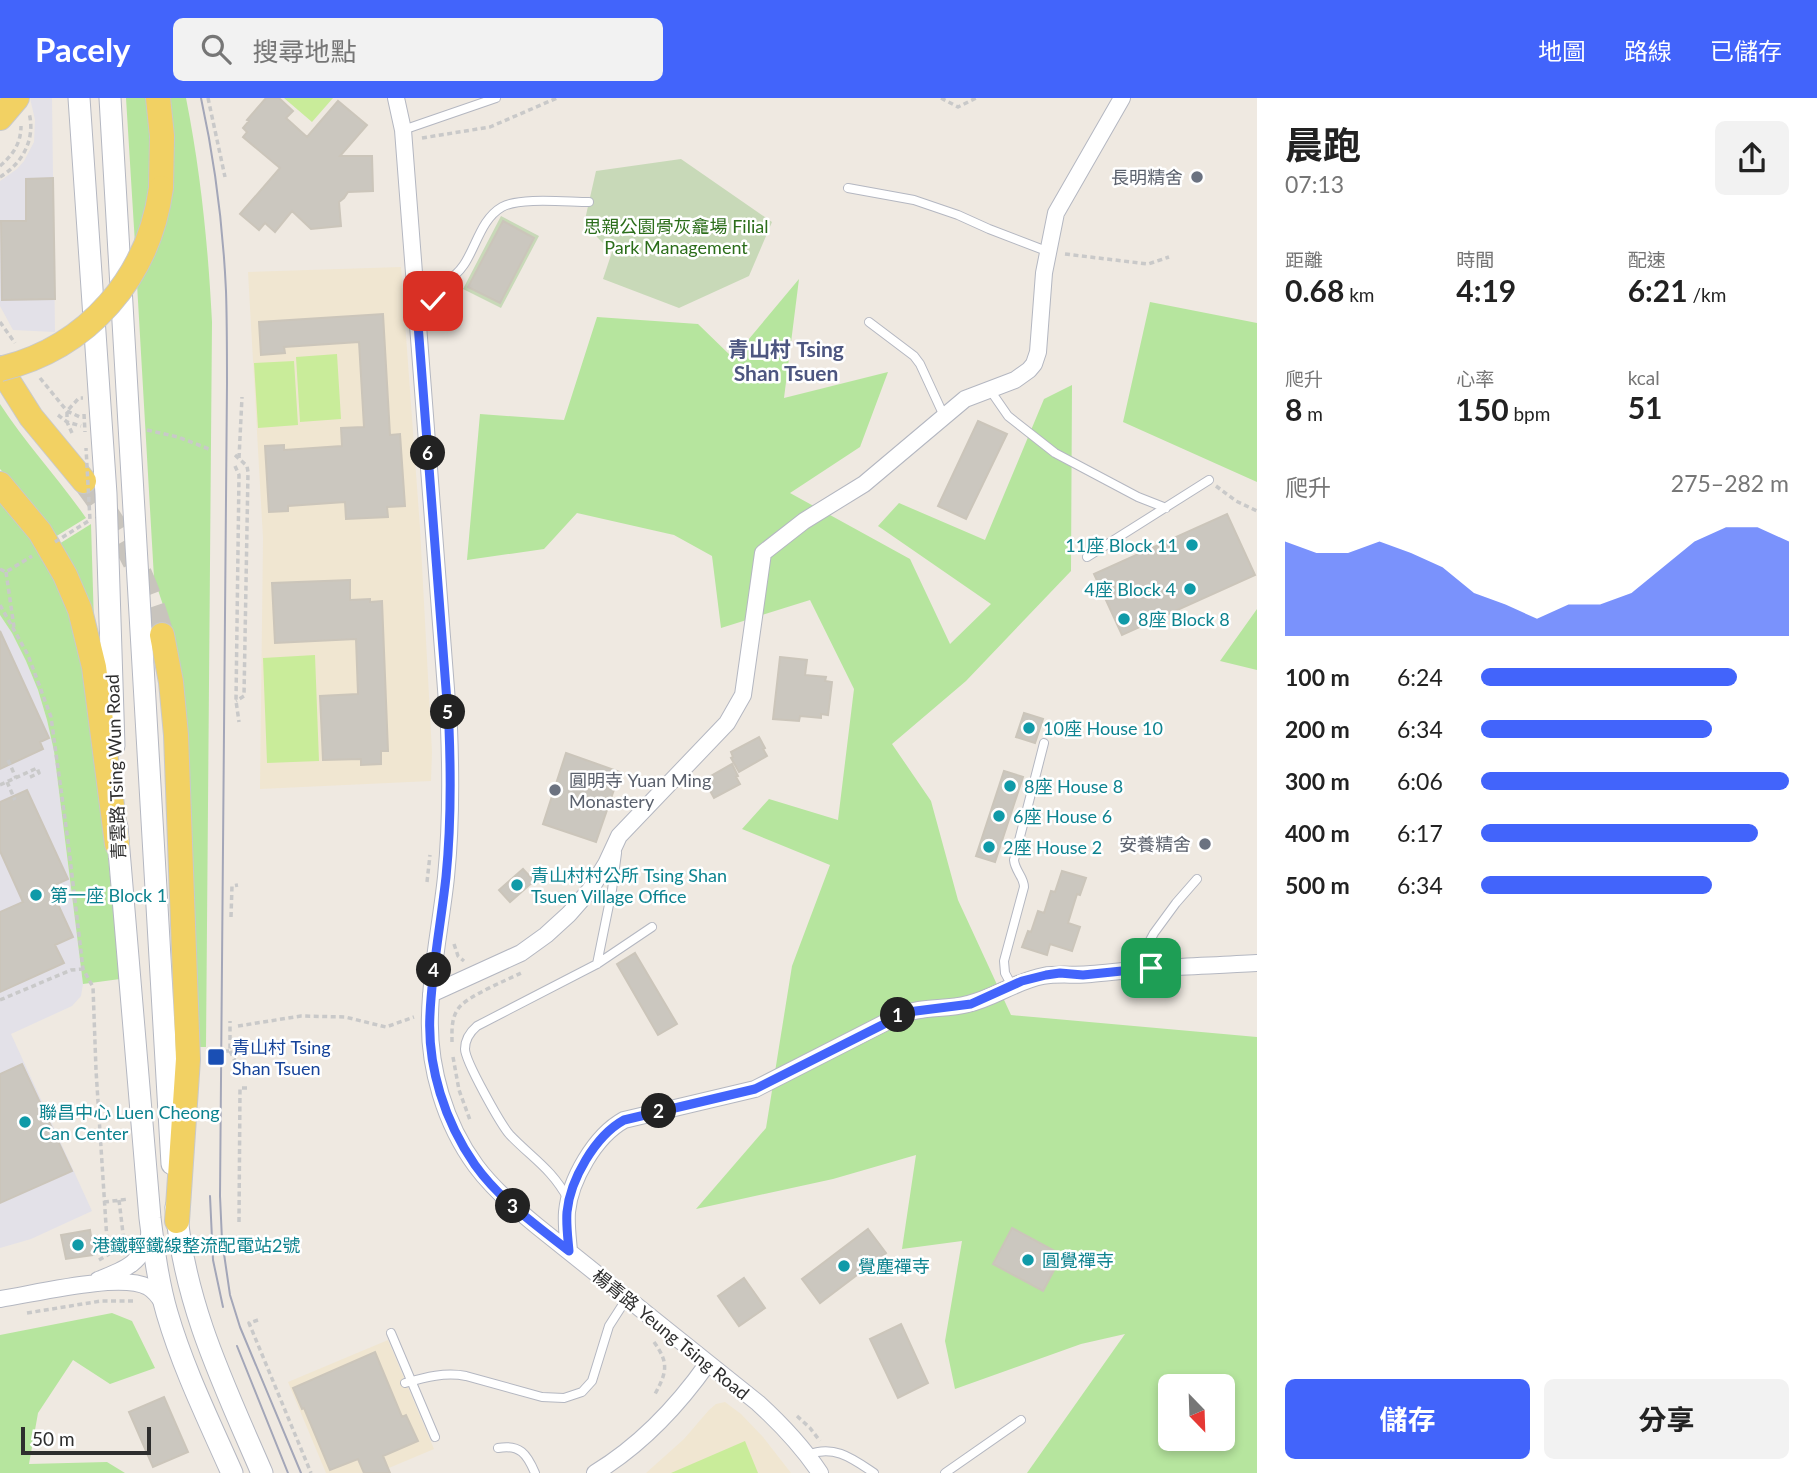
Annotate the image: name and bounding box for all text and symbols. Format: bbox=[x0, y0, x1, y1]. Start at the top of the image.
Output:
search box bbox=[173, 18, 663, 81]
text: Pacely bbox=[35, 29, 131, 69]
icon: search bbox=[197, 30, 235, 68]
text: 搜尋地點 bbox=[253, 35, 357, 67]
text: 地圖 bbox=[1538, 36, 1586, 65]
text: 路線 bbox=[1624, 36, 1672, 65]
text: 已儲存 bbox=[1710, 36, 1782, 65]
text: 晨跑 bbox=[1285, 121, 1361, 167]
button: share bbox=[1715, 121, 1789, 195]
place label: 長明精舍 bbox=[1111, 166, 1183, 188]
marker: 長明精舍 bbox=[1189, 169, 1205, 185]
text: 07:13 bbox=[1285, 170, 1344, 198]
park label: 思親公園骨灰龕場 Filial Park Management bbox=[584, 215, 768, 258]
text: 距離 bbox=[1285, 248, 1323, 271]
text: 時間 bbox=[1456, 248, 1494, 271]
text: 配速 bbox=[1628, 248, 1666, 271]
pin bbox=[403, 271, 463, 331]
text: 0.68 bbox=[1285, 272, 1344, 308]
text: 4:19 bbox=[1456, 272, 1516, 308]
text: 6:21 bbox=[1628, 272, 1688, 308]
icon: check bbox=[414, 282, 452, 320]
text: km bbox=[1344, 283, 1374, 306]
text: /km bbox=[1688, 283, 1726, 306]
district label: 青山村 Tsing Shan Tsuen bbox=[728, 336, 844, 385]
text: kcal bbox=[1628, 366, 1660, 389]
text: 爬升 bbox=[1285, 367, 1323, 390]
text: 心率 bbox=[1456, 367, 1494, 390]
text: 51 bbox=[1628, 389, 1662, 425]
text: 8 bbox=[1285, 391, 1302, 427]
text: 150 bbox=[1456, 391, 1509, 427]
text: m bbox=[1302, 402, 1323, 425]
text: bpm bbox=[1509, 402, 1550, 425]
pin: 6 bbox=[410, 436, 446, 470]
text: 6 bbox=[422, 441, 433, 464]
text: 275–282 m bbox=[1671, 469, 1789, 497]
text: 爬升 bbox=[1285, 473, 1331, 501]
place label: 11座 Block 11 bbox=[1065, 534, 1178, 556]
marker: 11座 Block 11 bbox=[1184, 537, 1200, 553]
place label: 4座 Block 4 bbox=[1084, 578, 1176, 600]
marker: 4座 Block 4 bbox=[1182, 581, 1198, 597]
place label: 8座 Block 8 bbox=[1138, 608, 1230, 630]
marker: 8座 Block 8 bbox=[1116, 611, 1132, 627]
text: 100 m bbox=[1285, 663, 1350, 691]
text: 6:24 bbox=[1397, 663, 1443, 691]
street label: 青雲路 Tsing Wun Road bbox=[101, 674, 129, 860]
pin: 5 bbox=[430, 694, 466, 730]
text: 5 bbox=[442, 700, 453, 723]
text: 200 m bbox=[1285, 715, 1350, 743]
text: 6:34 bbox=[1397, 715, 1443, 743]
place label: 10座 House 10 bbox=[1043, 717, 1163, 739]
marker: 10座 House 10 bbox=[1021, 720, 1037, 736]
text: 300 m bbox=[1285, 767, 1350, 795]
text: 6:06 bbox=[1397, 767, 1443, 795]
place label: 圓明寺 Yuan Ming Monastery bbox=[569, 769, 711, 812]
place label: 8座 House 8 bbox=[1024, 775, 1123, 797]
marker: 8座 House 8 bbox=[1002, 778, 1018, 794]
marker: 圓明寺 Yuan Ming Monastery bbox=[547, 782, 563, 798]
place label: 6座 House 6 bbox=[1013, 805, 1112, 827]
marker: 6座 House 6 bbox=[991, 808, 1007, 824]
text: 400 m bbox=[1285, 819, 1350, 847]
text: 6:17 bbox=[1397, 819, 1443, 847]
place label: 安養精舍 bbox=[1119, 833, 1191, 855]
place label: 2座 House 2 bbox=[1003, 836, 1102, 858]
marker: 安養精舍 bbox=[1197, 836, 1213, 852]
marker: 2座 House 2 bbox=[981, 839, 997, 855]
place label: 青山村村公所 Tsing Shan Tsuen Village Office bbox=[531, 864, 727, 907]
text: 500 m bbox=[1285, 871, 1350, 899]
text: 6:34 bbox=[1397, 871, 1443, 899]
marker: 青山村村公所 Tsing Shan Tsuen Village Office bbox=[509, 877, 525, 893]
place label: 第一座 Block 1 bbox=[50, 884, 167, 906]
marker: 第一座 Block 1 bbox=[28, 887, 44, 903]
pin bbox=[1121, 938, 1181, 998]
icon: arrive bbox=[1132, 949, 1170, 987]
pin: 4 bbox=[416, 952, 452, 988]
text: 4 bbox=[428, 958, 439, 981]
pin: 1 bbox=[880, 998, 916, 1032]
text: 1 bbox=[892, 1003, 903, 1026]
place label: 青山村 Tsing Shan Tsuen bbox=[232, 1036, 331, 1079]
marker: 青山村 Tsing Shan Tsuen bbox=[206, 1047, 226, 1067]
pin: 2 bbox=[642, 1094, 676, 1128]
text: 2 bbox=[653, 1099, 664, 1122]
place label: 聯昌中心 Luen Cheong Can Center bbox=[39, 1101, 220, 1144]
marker: 聯昌中心 Luen Cheong Can Center bbox=[17, 1114, 33, 1130]
pin: 3 bbox=[496, 1188, 530, 1224]
text: 3 bbox=[507, 1194, 518, 1217]
place label: 港鐵輕鐵線整流配電站2號 bbox=[92, 1234, 300, 1256]
marker: 港鐵輕鐵線整流配電站2號 bbox=[70, 1237, 86, 1253]
place label: 圓覺禪寺 bbox=[1042, 1249, 1114, 1271]
marker: 圓覺禪寺 bbox=[1020, 1252, 1036, 1268]
place label: 覺塵禪寺 bbox=[858, 1255, 930, 1277]
marker: 覺塵禪寺 bbox=[836, 1258, 852, 1274]
street label: 楊青路 Yeung Tsing Road bbox=[588, 1264, 754, 1404]
north arrow bbox=[1158, 1374, 1236, 1451]
map controls bbox=[1158, 1374, 1235, 1451]
button: 儲存 bbox=[1285, 1379, 1530, 1459]
button: 分享 bbox=[1544, 1379, 1789, 1459]
scale bar bbox=[21, 1424, 150, 1456]
text: 50 m bbox=[32, 1427, 75, 1450]

